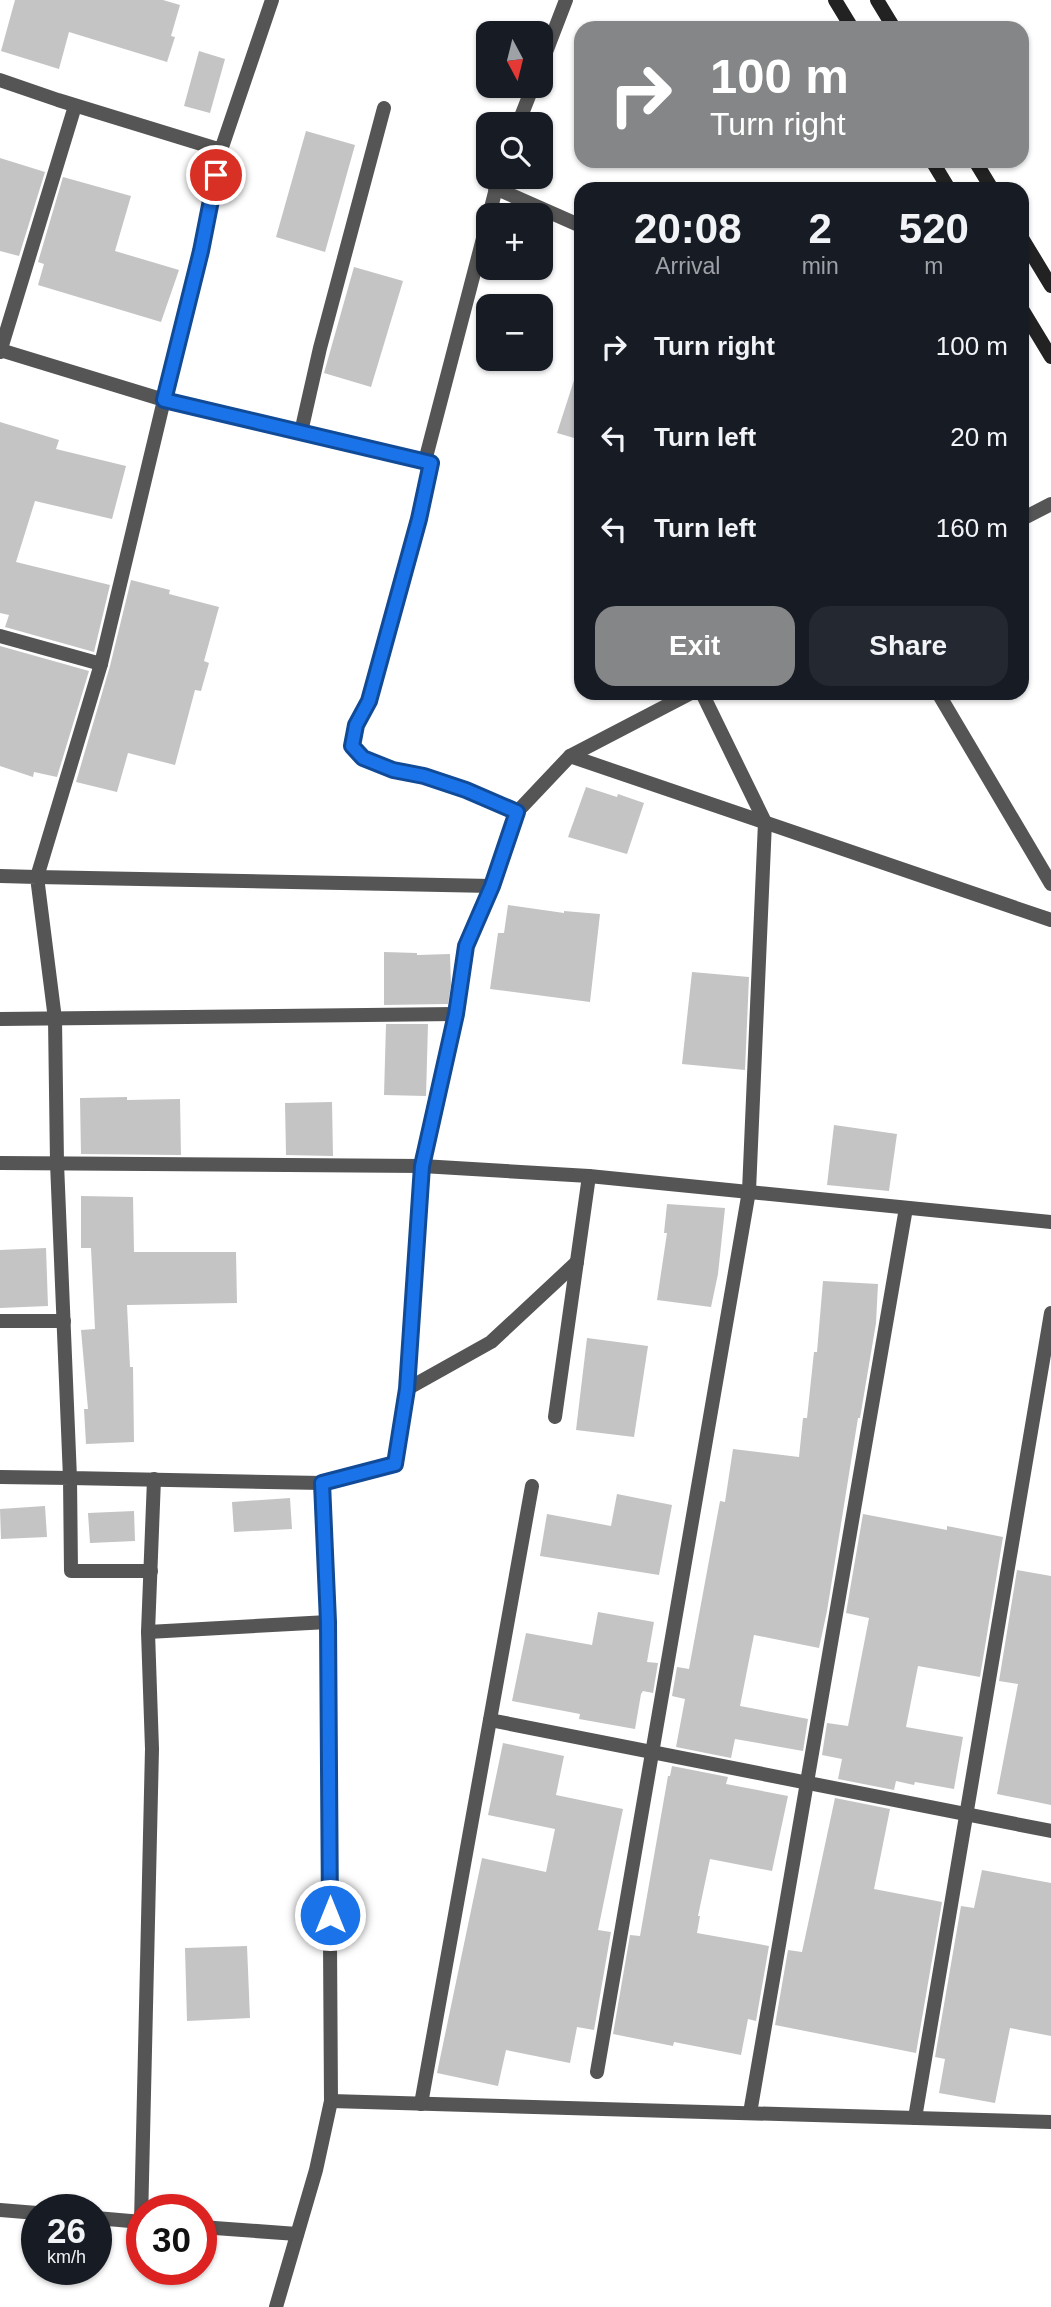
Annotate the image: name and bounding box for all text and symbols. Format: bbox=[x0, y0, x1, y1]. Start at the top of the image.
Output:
north arrow bbox=[476, 21, 553, 98]
map controls bbox=[476, 21, 553, 371]
icon: right bbox=[595, 49, 686, 140]
text: 100 m bbox=[710, 49, 849, 103]
text: Turn right bbox=[710, 106, 846, 142]
button: search bbox=[476, 112, 553, 189]
pin bbox=[186, 145, 246, 205]
icon: arrive bbox=[197, 156, 235, 194]
button: + bbox=[476, 203, 553, 280]
text: 20:08 bbox=[634, 205, 742, 252]
text: 2 bbox=[808, 205, 832, 252]
text: 520 bbox=[899, 205, 969, 252]
text: Arrival bbox=[655, 253, 720, 279]
text: min bbox=[802, 253, 839, 279]
text: m bbox=[924, 253, 943, 279]
button: − bbox=[476, 294, 553, 371]
icon: right bbox=[595, 328, 633, 366]
text: Turn right bbox=[654, 331, 775, 361]
text: 100 m bbox=[936, 331, 1008, 361]
icon: left bbox=[595, 419, 633, 457]
text: Turn left bbox=[654, 422, 756, 452]
text: 20 m bbox=[950, 422, 1008, 452]
icon: left bbox=[595, 510, 633, 548]
text: Turn left bbox=[654, 513, 756, 543]
text: 160 m bbox=[936, 513, 1008, 543]
button: Exit bbox=[595, 606, 795, 686]
button: Share bbox=[809, 606, 1008, 686]
position arrow bbox=[293, 1878, 367, 1952]
speed limit sign: 30 bbox=[126, 2194, 217, 2285]
text: 26 bbox=[47, 2211, 86, 2250]
text: km/h bbox=[47, 2247, 86, 2267]

